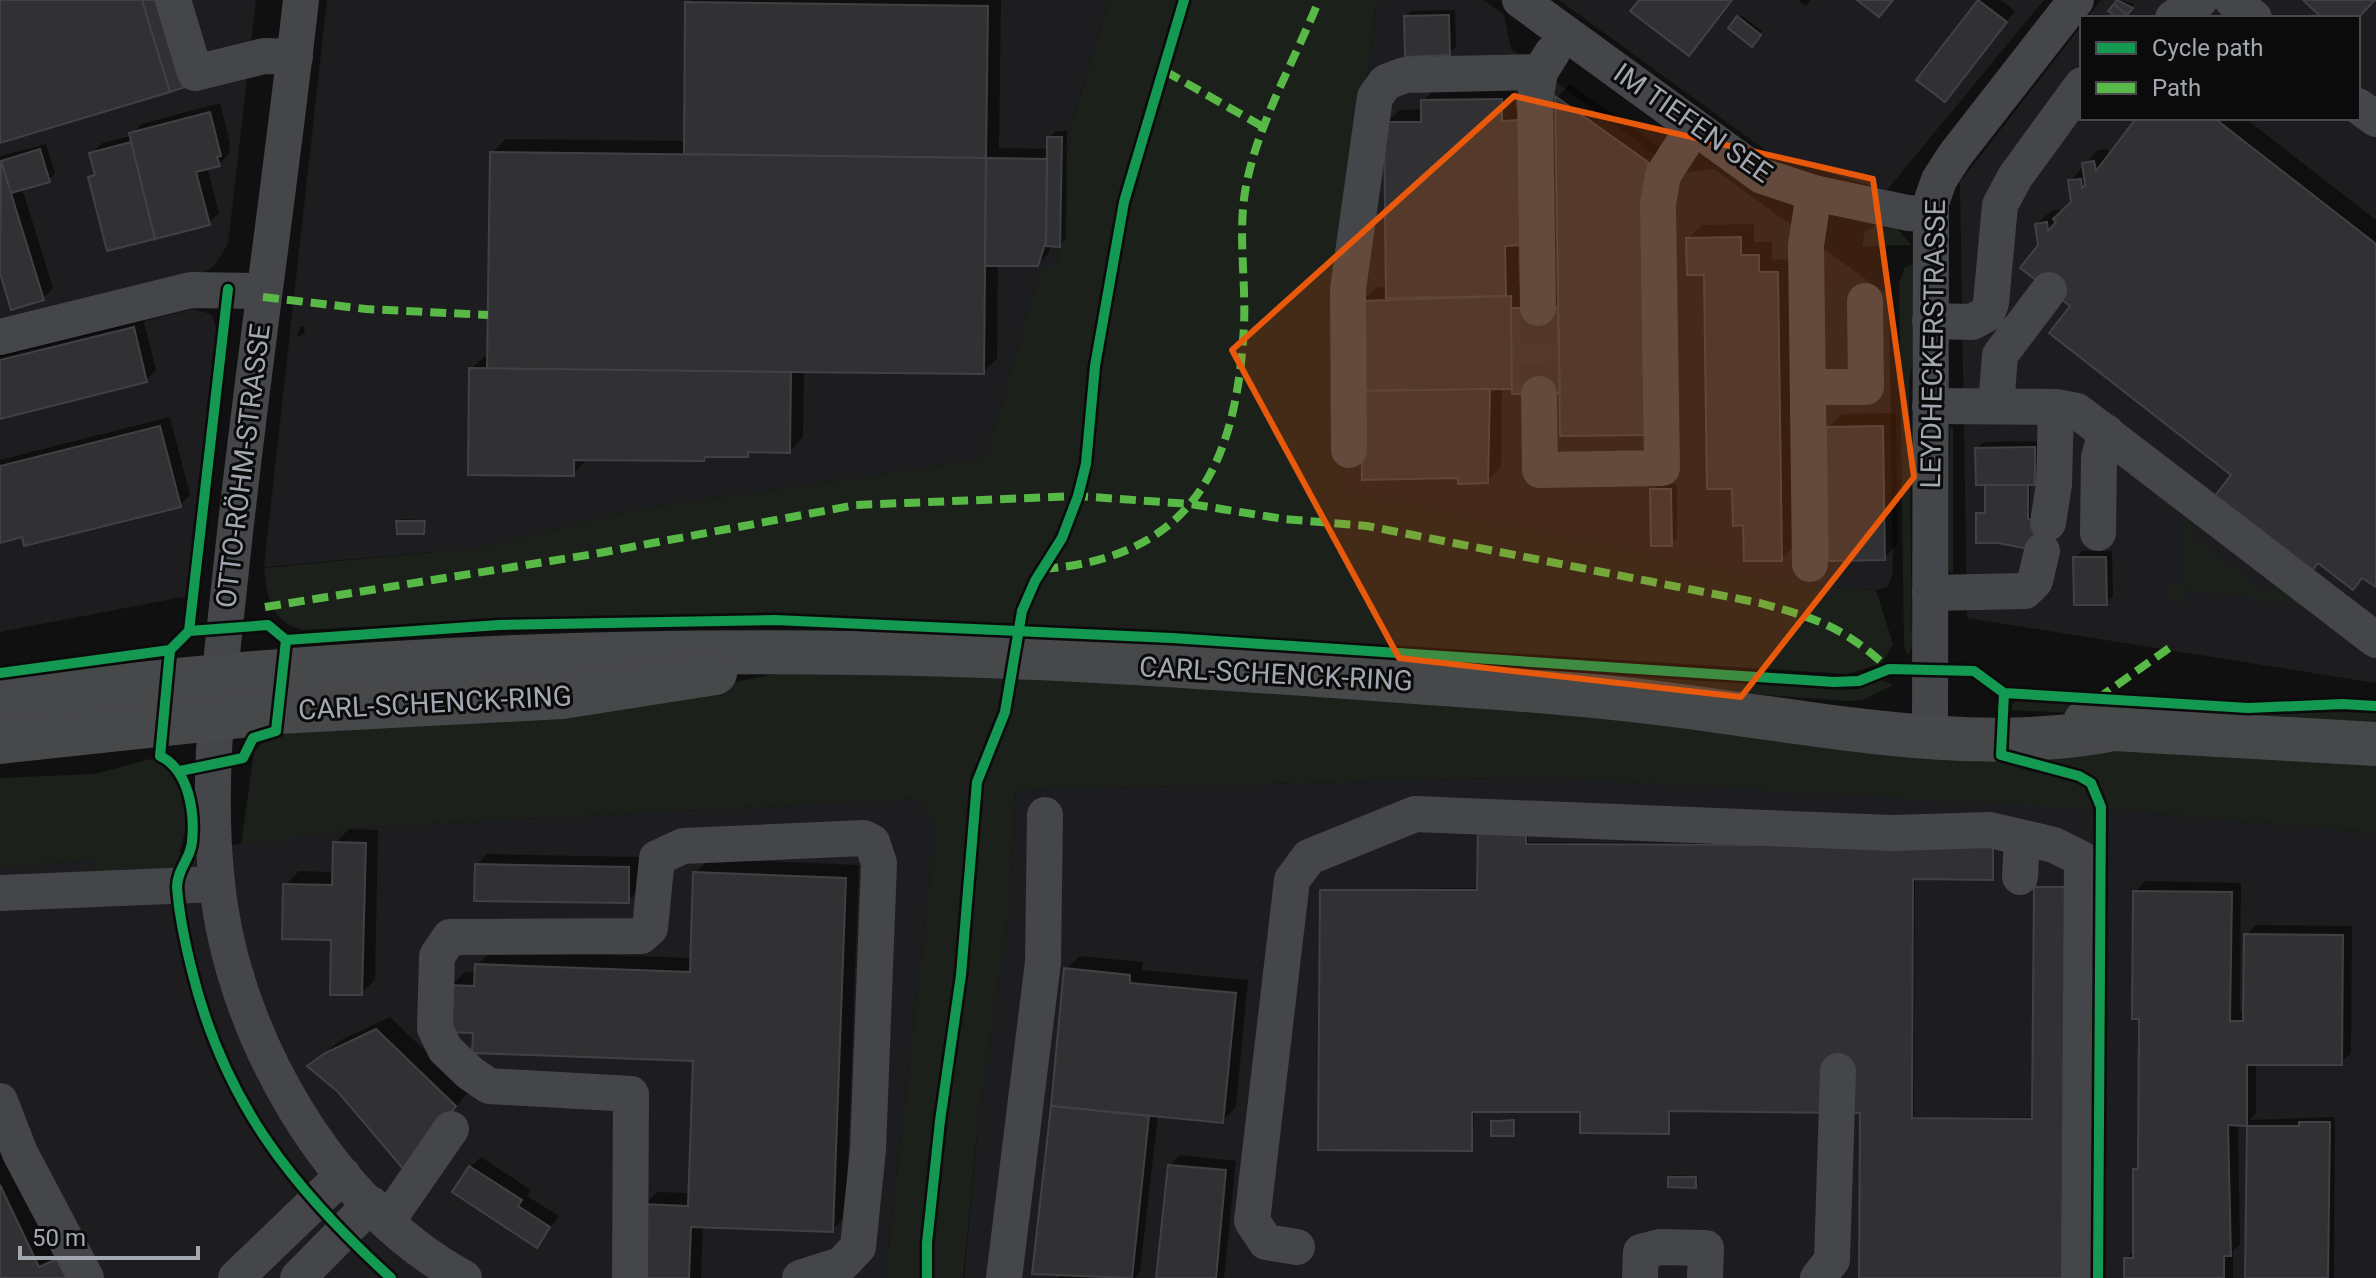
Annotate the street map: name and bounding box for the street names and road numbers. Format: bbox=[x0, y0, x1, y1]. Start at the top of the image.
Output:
street label: IM TIEFEN SEE bbox=[1608, 56, 1778, 190]
street label: LEYDHECKERSTRASSE bbox=[1914, 199, 1952, 489]
street label: OTTO-RÖHM-STRASSE bbox=[209, 322, 277, 610]
street label: CARL-SCHENCK-RING bbox=[1138, 650, 1414, 698]
street label: CARL-SCHENCK-RING bbox=[297, 679, 573, 727]

